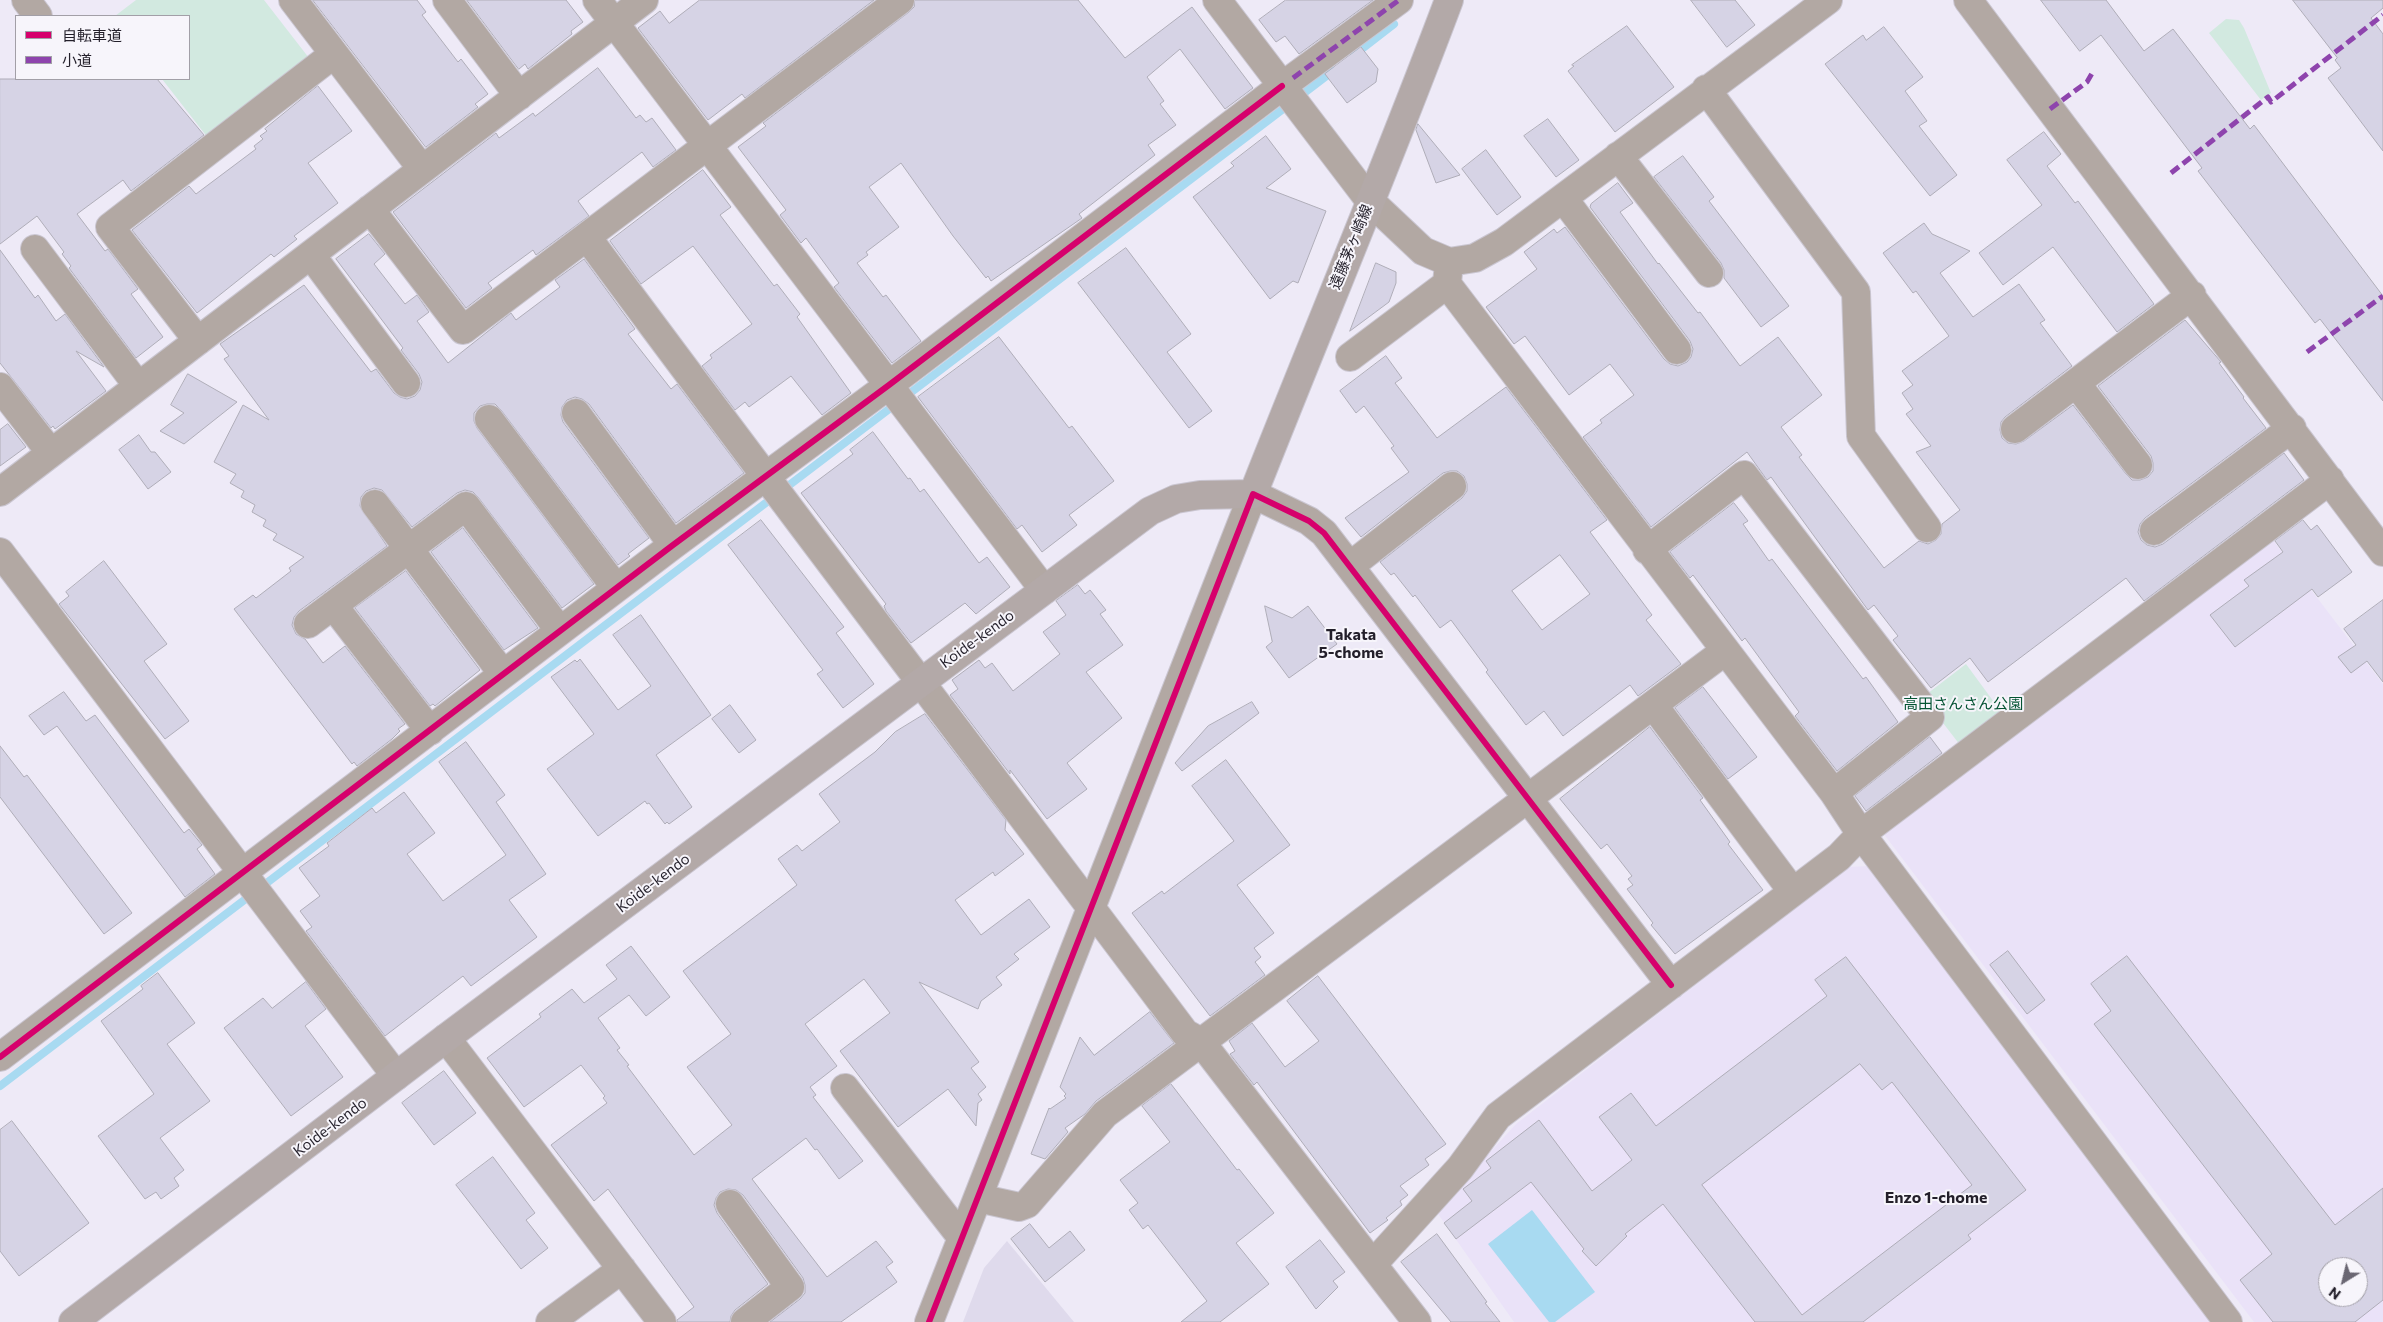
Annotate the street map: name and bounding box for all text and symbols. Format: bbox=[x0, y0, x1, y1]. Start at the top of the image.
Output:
legend bbox=[15, 15, 190, 80]
text: 自転車道 bbox=[62, 26, 122, 44]
text: 小道 bbox=[62, 51, 92, 69]
street label: 遠藤茅ヶ崎線 bbox=[1326, 202, 1376, 292]
street label: Koide-kendo bbox=[936, 606, 1018, 672]
district label: Takata 5-chome bbox=[1318, 625, 1384, 663]
park label: 高田さんさん公園 bbox=[1903, 695, 2023, 713]
street label: Koide-kendo bbox=[613, 850, 693, 916]
street label: Koide-kendo bbox=[290, 1094, 370, 1160]
district label: Enzo 1-chome bbox=[1885, 1188, 1987, 1208]
north arrow bbox=[2318, 1257, 2368, 1307]
text: N bbox=[2325, 1284, 2344, 1304]

